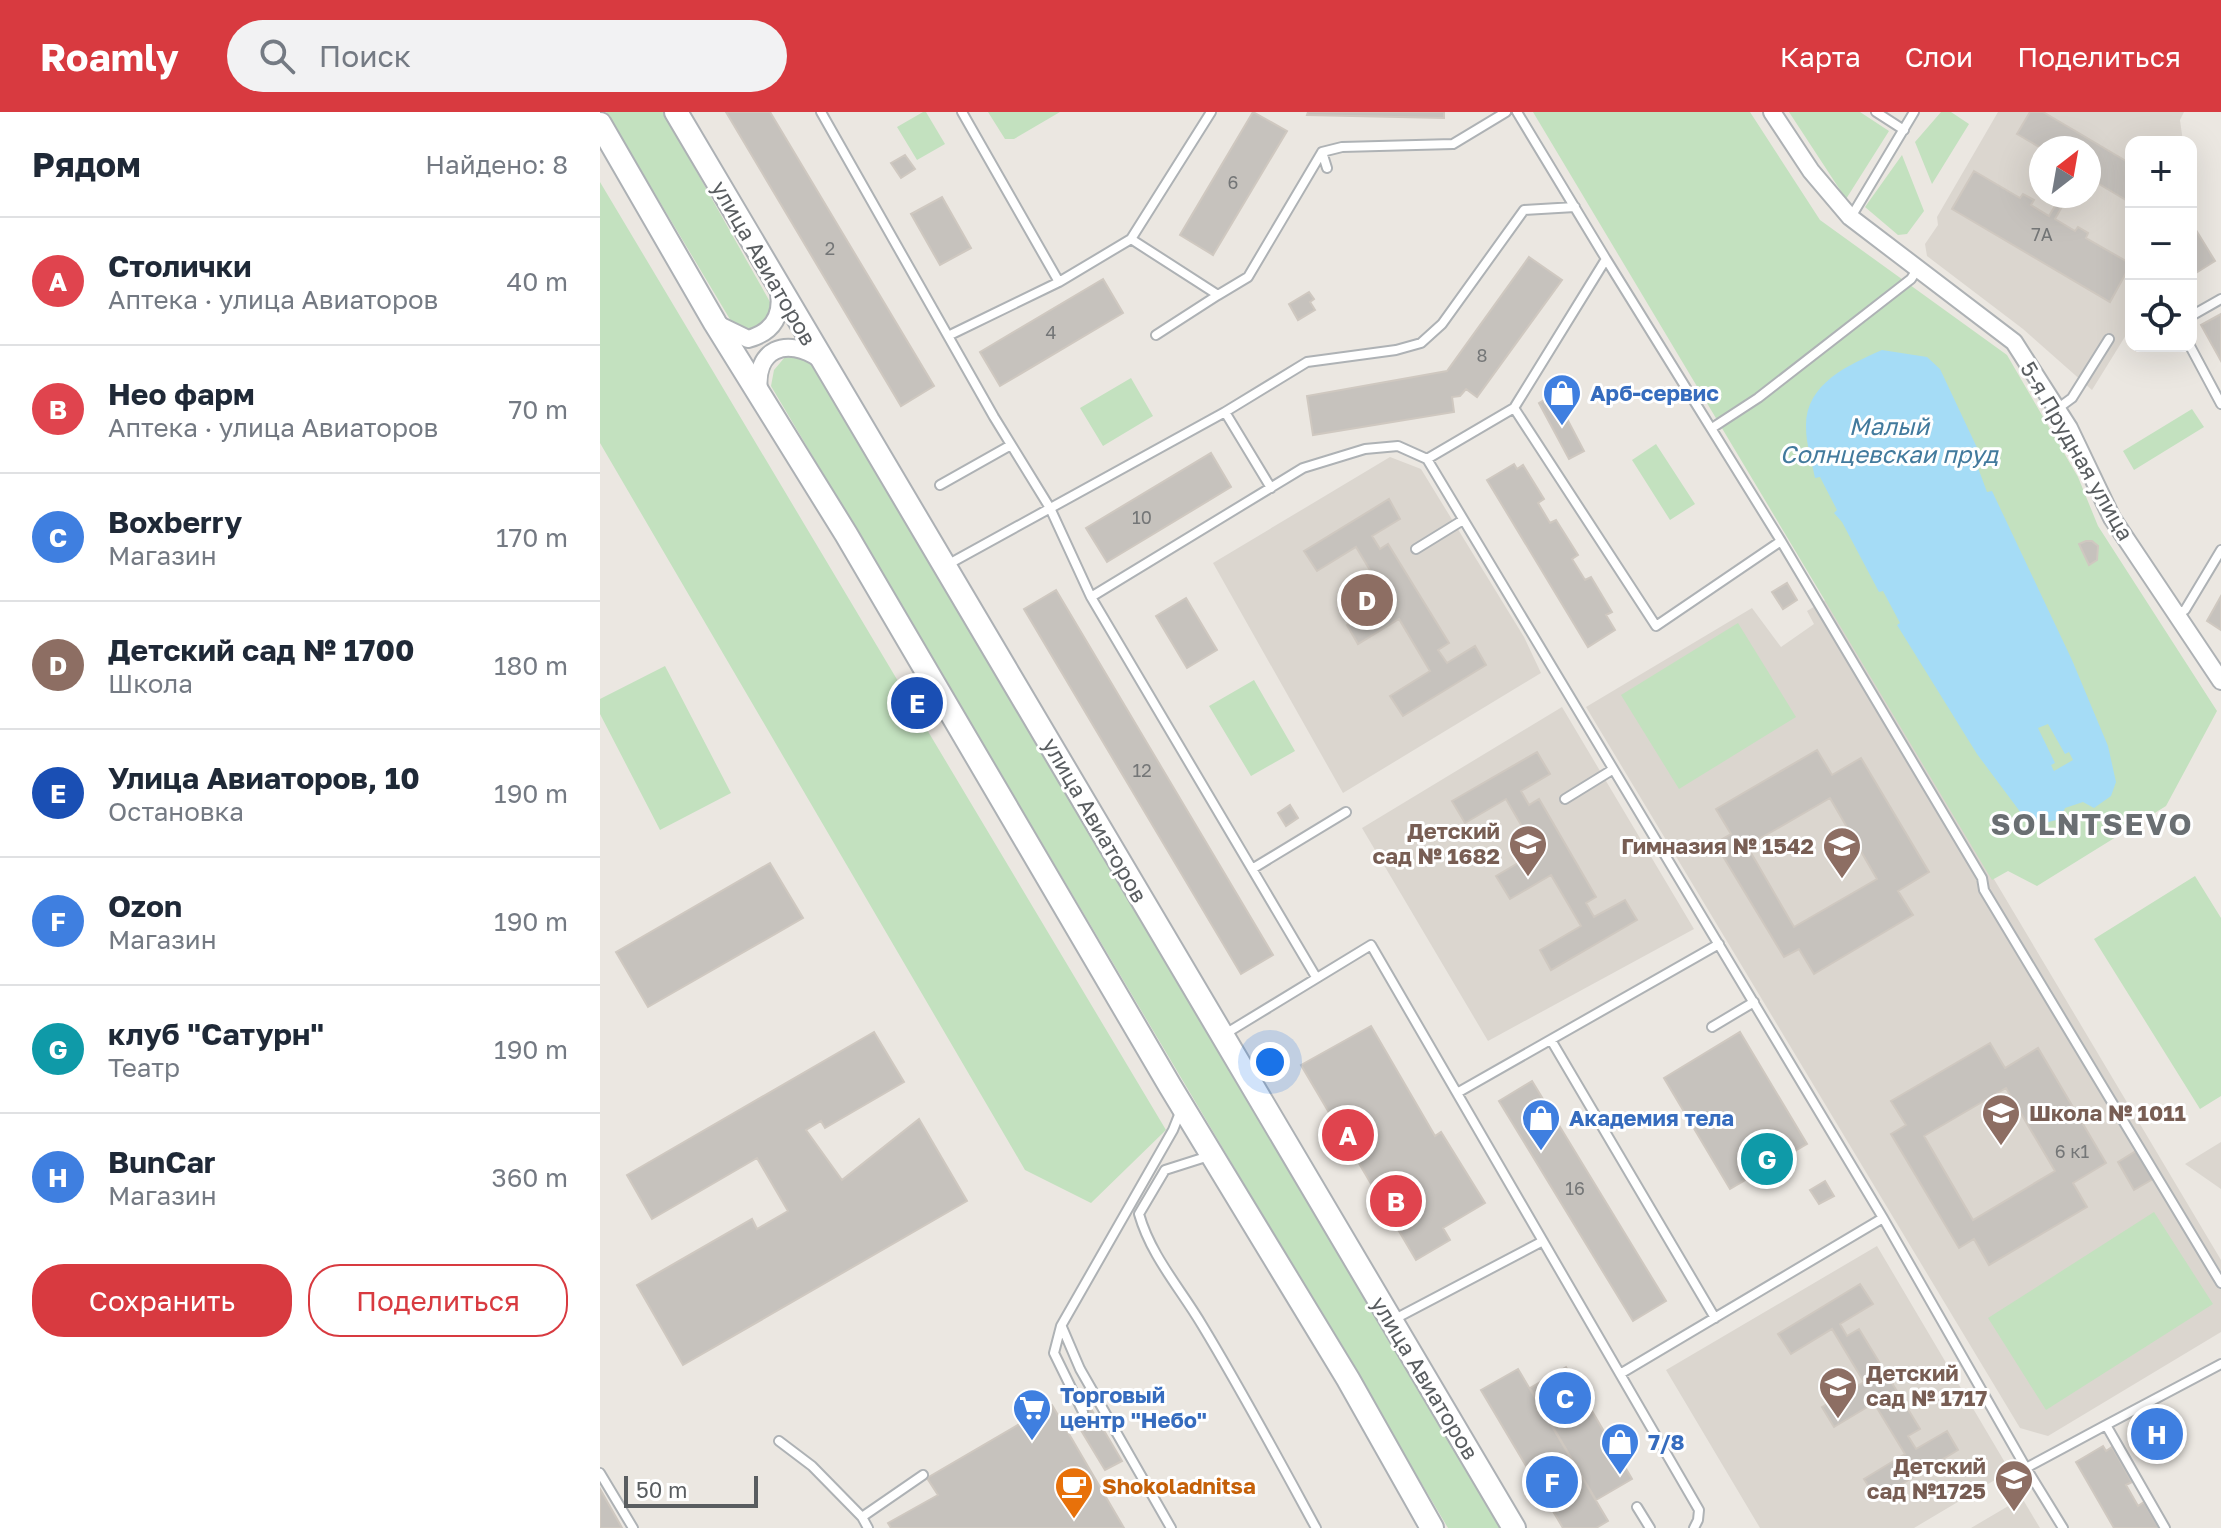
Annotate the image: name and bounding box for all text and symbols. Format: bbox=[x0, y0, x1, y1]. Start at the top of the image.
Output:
search box bbox=[227, 20, 787, 92]
text: Roamly bbox=[40, 34, 179, 79]
icon: search bbox=[255, 34, 299, 78]
text: Поиск bbox=[319, 38, 411, 74]
text: Карта bbox=[1780, 40, 1861, 73]
text: Слои bbox=[1905, 40, 1973, 73]
text: Поделиться bbox=[2017, 40, 2181, 73]
north arrow bbox=[2029, 136, 2101, 208]
map controls bbox=[2125, 136, 2197, 352]
button: + bbox=[2125, 136, 2197, 208]
text: Рядом bbox=[32, 144, 141, 184]
text: Найдено: 8 bbox=[425, 149, 568, 180]
house number: 6 bbox=[1228, 171, 1238, 193]
street label: улица Авиаторов bbox=[706, 176, 823, 350]
button: − bbox=[2125, 208, 2197, 280]
house number: 7А bbox=[2031, 223, 2053, 245]
house number: 2 bbox=[825, 237, 835, 259]
text: Столички bbox=[108, 248, 251, 284]
text: A bbox=[49, 266, 67, 297]
text: 40 m bbox=[507, 266, 568, 297]
button: locate bbox=[2125, 280, 2197, 352]
text: Аптека · улица Авиаторов bbox=[108, 284, 438, 315]
house number: 4 bbox=[1046, 321, 1057, 343]
house number: 8 bbox=[1477, 344, 1487, 366]
street label: 5-я Прудная улица bbox=[2015, 356, 2140, 545]
shop icon: Арб-сервис bbox=[1541, 372, 1583, 427]
text: Нео фарм bbox=[108, 376, 255, 412]
place label: Арб-сервис bbox=[1590, 379, 1719, 406]
text: B bbox=[49, 394, 67, 425]
text: 70 m bbox=[509, 394, 568, 425]
water label: Малый Солнцевскаи пруд bbox=[1780, 411, 2000, 469]
text: Аптека · улица Авиаторов bbox=[108, 412, 438, 443]
text: Boxberry bbox=[108, 504, 242, 540]
house number: 10 bbox=[1132, 506, 1152, 528]
text: C bbox=[49, 522, 67, 553]
text: 170 m bbox=[496, 522, 568, 553]
text: Магазин bbox=[108, 540, 217, 571]
pin: D bbox=[1341, 570, 1393, 630]
text: Детский сад № 1700 bbox=[108, 632, 414, 668]
text: D bbox=[49, 650, 67, 681]
text: 180 m bbox=[494, 650, 568, 681]
text: Школа bbox=[108, 668, 193, 699]
pin: E bbox=[891, 673, 943, 733]
street label: улица Авиаторов bbox=[1037, 733, 1154, 907]
house number: 12 bbox=[1132, 759, 1152, 781]
text: Улица Авиаторов, 10 bbox=[108, 760, 420, 796]
text: E bbox=[50, 778, 66, 809]
text: 190 m bbox=[494, 778, 568, 809]
text: Остановка bbox=[108, 796, 244, 827]
district label: SOLNTSEVO bbox=[1990, 806, 2194, 842]
place label: Детский сад № 1682 bbox=[1373, 817, 1500, 869]
school or university icon: Детский сад № 1682 bbox=[1507, 823, 1549, 878]
school or university icon: Гимназия № 1542 bbox=[1821, 825, 1863, 880]
place label: Гимназия № 1542 bbox=[1621, 832, 1814, 859]
text: Ozon bbox=[108, 888, 182, 924]
text: F bbox=[50, 906, 66, 937]
text: 190 m bbox=[494, 906, 568, 937]
text: Магазин bbox=[108, 924, 217, 955]
text: клуб "Сатурн" bbox=[108, 1016, 324, 1052]
text: G bbox=[48, 1034, 68, 1065]
text: 190 m bbox=[494, 1034, 568, 1065]
your location bbox=[1250, 1042, 1290, 1082]
text: Театр bbox=[108, 1052, 180, 1083]
school or university icon: Школа № 1011 bbox=[1980, 1092, 2022, 1147]
shop icon: Академия тела bbox=[1520, 1097, 1562, 1152]
place label: Школа № 1011 bbox=[2029, 1099, 2186, 1126]
place label: Академия тела bbox=[1569, 1104, 1734, 1131]
pin: A bbox=[1322, 1105, 1374, 1165]
pin: G bbox=[1741, 1129, 1793, 1189]
house number: 6 к1 bbox=[2055, 1140, 2089, 1162]
text: BunCar bbox=[108, 1144, 216, 1180]
text: H bbox=[48, 1162, 68, 1193]
text: 360 m bbox=[491, 1162, 568, 1193]
pin: B bbox=[1370, 1171, 1422, 1231]
house number: 16 bbox=[1565, 1177, 1585, 1199]
text: Магазин bbox=[108, 1180, 217, 1211]
button: Сохранить bbox=[32, 1264, 292, 1337]
button: Поделиться bbox=[308, 1264, 568, 1337]
street label: улица Авиаторов bbox=[1366, 1291, 1485, 1464]
place label: Детский сад № 1717 bbox=[1866, 1359, 1987, 1411]
school or university icon: Детский сад № 1717 bbox=[1817, 1365, 1859, 1420]
pin: C bbox=[1539, 1368, 1591, 1428]
place label: Торговый центр "Небо" bbox=[1060, 1381, 1207, 1433]
supermarket icon: Торговый центр "Небо" bbox=[1011, 1387, 1053, 1442]
pin: H bbox=[2131, 1404, 2183, 1464]
shop icon: 7/8 bbox=[1599, 1421, 1641, 1476]
place label: 7/8 bbox=[1648, 1428, 1685, 1455]
pin: F bbox=[1526, 1452, 1578, 1512]
place label: Детский сад №1725 bbox=[1867, 1452, 1986, 1504]
school or university icon: Детский сад №1725 bbox=[1993, 1458, 2035, 1513]
cafe icon: Shokoladnitsa bbox=[1053, 1465, 1095, 1520]
scale bar bbox=[624, 1472, 758, 1508]
place label: Shokoladnitsa bbox=[1102, 1472, 1256, 1499]
text: 50 m bbox=[636, 1476, 687, 1503]

